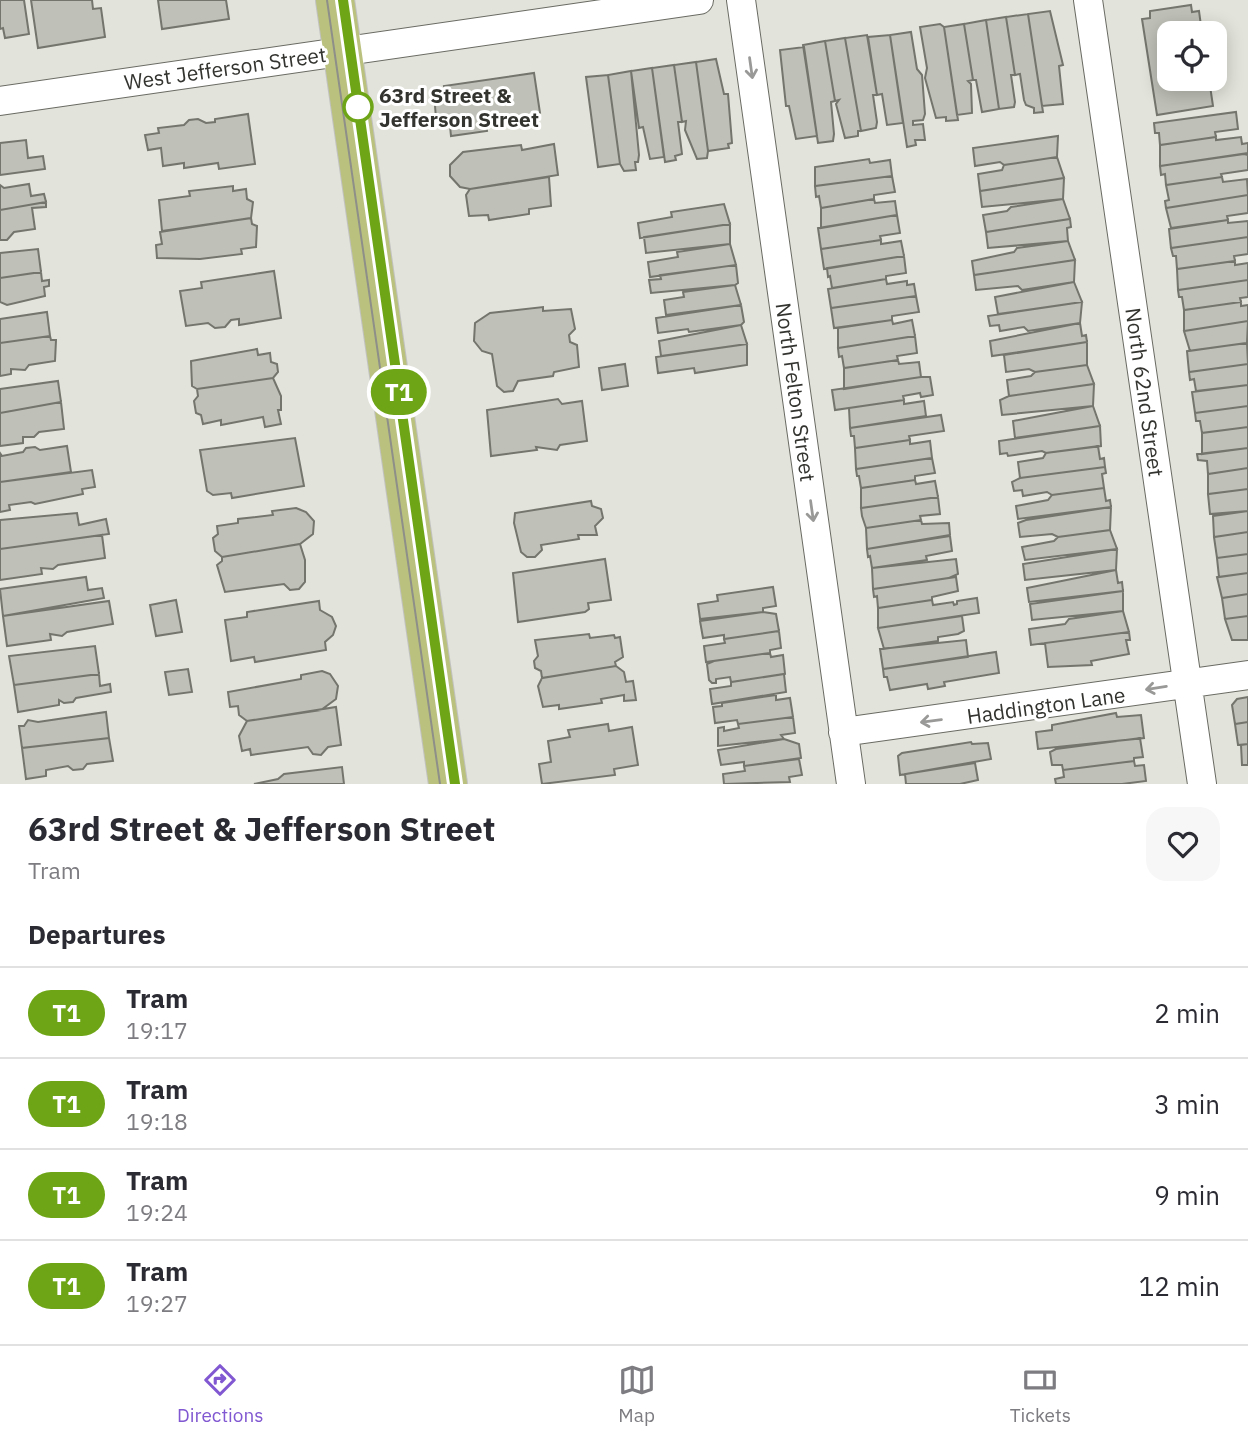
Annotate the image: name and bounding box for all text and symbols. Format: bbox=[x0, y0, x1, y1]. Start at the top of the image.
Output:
map controls bbox=[1157, 21, 1227, 91]
button: locate bbox=[1157, 21, 1227, 91]
street label: West Jefferson Street bbox=[122, 40, 328, 96]
one-way arrow bbox=[744, 56, 757, 78]
place label: 63rd Street & Jefferson Street bbox=[379, 81, 539, 133]
marker: 63rd Street & Jefferson Street bbox=[343, 92, 373, 122]
street label: North Felton Street bbox=[770, 301, 822, 483]
street label: North 62nd Street bbox=[1119, 306, 1171, 478]
line badge: T1 bbox=[368, 369, 430, 415]
text: T1 bbox=[385, 376, 413, 408]
one-way arrow bbox=[806, 499, 819, 522]
street label: Haddington Lane bbox=[965, 680, 1127, 730]
one-way arrow bbox=[1145, 682, 1168, 695]
one-way arrow bbox=[920, 714, 943, 727]
text: 63rd Street & Jefferson Street bbox=[28, 807, 495, 850]
button: heart bbox=[1146, 807, 1220, 881]
text: Tram bbox=[28, 855, 81, 885]
text: Departures bbox=[28, 917, 166, 951]
text: Tram bbox=[126, 981, 188, 1015]
text: 2 min bbox=[1154, 996, 1220, 1030]
text: T1 bbox=[52, 997, 81, 1029]
text: 19:17 bbox=[126, 1015, 188, 1045]
text: Tram bbox=[126, 1072, 188, 1106]
text: 3 min bbox=[1154, 1087, 1220, 1121]
text: T1 bbox=[52, 1088, 81, 1120]
text: 19:18 bbox=[126, 1106, 188, 1136]
text: Tram bbox=[126, 1163, 188, 1197]
text: 9 min bbox=[1154, 1178, 1220, 1212]
text: T1 bbox=[52, 1179, 81, 1211]
text: 19:24 bbox=[126, 1197, 188, 1227]
text: Tram bbox=[126, 1254, 188, 1288]
text: 12 min bbox=[1139, 1269, 1220, 1303]
text: T1 bbox=[52, 1270, 81, 1302]
text: 19:27 bbox=[126, 1288, 188, 1318]
tab: Directions bbox=[177, 1361, 264, 1427]
tab: Map bbox=[618, 1361, 656, 1427]
tab: Tickets bbox=[1010, 1361, 1071, 1427]

